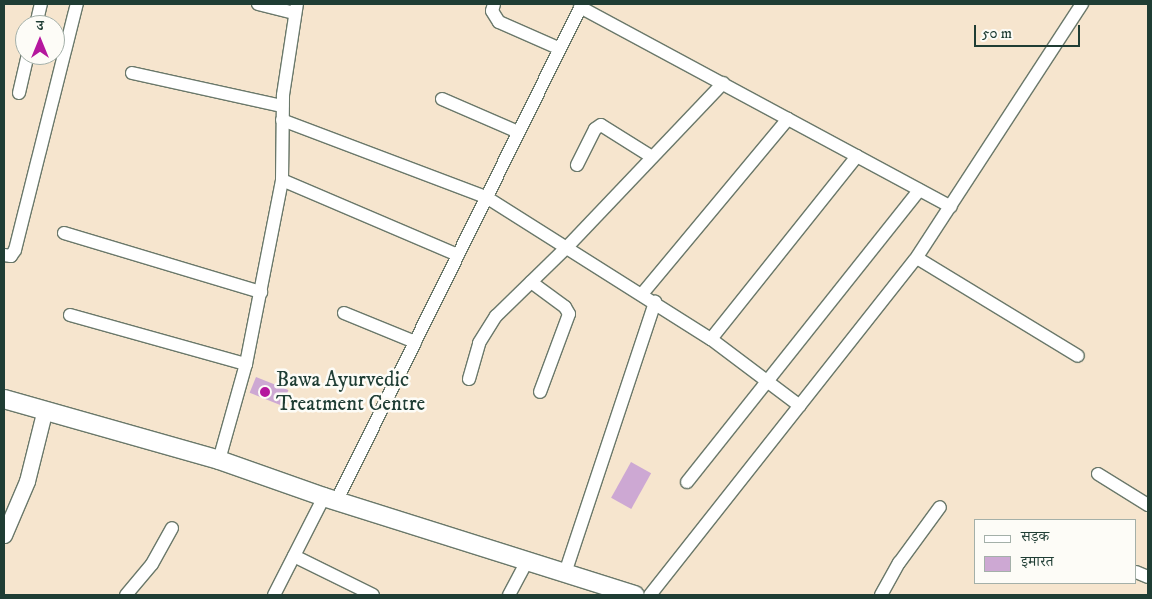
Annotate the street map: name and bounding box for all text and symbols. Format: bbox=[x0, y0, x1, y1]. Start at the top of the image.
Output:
north arrow bbox=[15, 15, 65, 65]
scale bar bbox=[977, 15, 1083, 47]
text: उ bbox=[36, 17, 44, 35]
text: 50 m bbox=[982, 24, 1012, 43]
place label: Bawa Ayurvedic Treatment Centre bbox=[276, 367, 425, 417]
marker: Bawa Ayurvedic Treatment Centre bbox=[258, 385, 272, 399]
legend bbox=[974, 519, 1137, 584]
text: सड़क bbox=[1021, 527, 1049, 546]
text: इमारत bbox=[1021, 552, 1054, 571]

